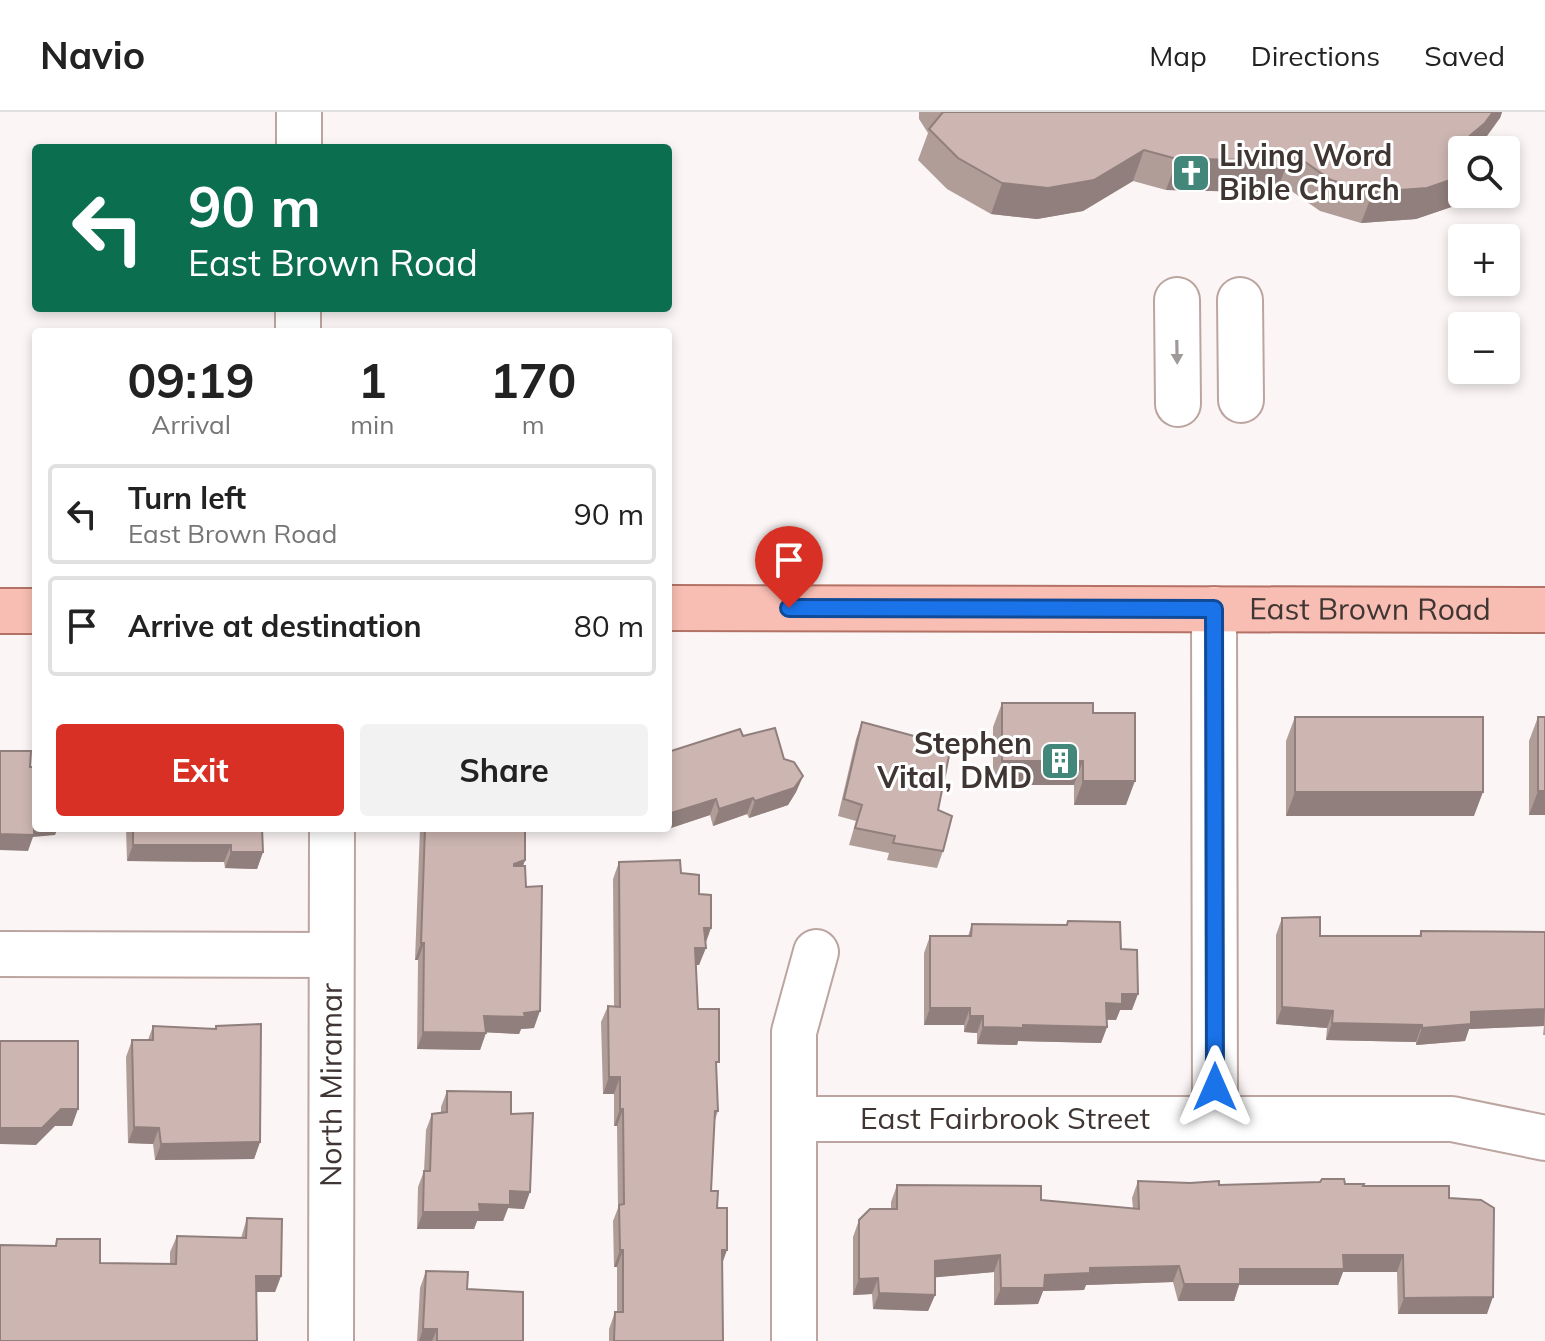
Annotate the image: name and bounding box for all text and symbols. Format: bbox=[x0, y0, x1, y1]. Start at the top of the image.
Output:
text: Navio bbox=[40, 31, 145, 79]
text: Map bbox=[1149, 38, 1207, 73]
text: Directions bbox=[1251, 38, 1380, 73]
text: Saved bbox=[1424, 38, 1505, 73]
place label: Living Word Bible Church bbox=[1219, 136, 1400, 208]
map controls bbox=[1448, 136, 1520, 384]
button: search bbox=[1448, 136, 1520, 208]
church icon: Living Word Bible Church bbox=[1170, 152, 1212, 194]
text: 90 m bbox=[188, 171, 321, 241]
icon: left bbox=[56, 176, 160, 280]
button: + bbox=[1448, 224, 1520, 296]
text: East Brown Road bbox=[188, 240, 478, 285]
button: − bbox=[1448, 312, 1520, 384]
one-way arrow bbox=[1171, 340, 1184, 365]
text: 09:19 bbox=[128, 350, 255, 410]
text: 1 bbox=[358, 350, 387, 410]
text: 170 bbox=[490, 350, 576, 410]
text: Arrival bbox=[151, 408, 231, 441]
text: min bbox=[350, 408, 394, 441]
text: m bbox=[522, 408, 545, 441]
text: Turn left bbox=[128, 479, 246, 517]
icon: left bbox=[60, 492, 104, 536]
text: 90 m bbox=[574, 495, 644, 533]
text: East Brown Road bbox=[128, 517, 337, 550]
pin bbox=[755, 526, 823, 608]
icon: arrive bbox=[767, 538, 811, 582]
street label: East Brown Road bbox=[1249, 589, 1491, 628]
icon: arrive bbox=[60, 604, 104, 648]
text: Arrive at destination bbox=[128, 607, 422, 645]
text: 80 m bbox=[574, 607, 644, 645]
button: Exit bbox=[56, 724, 344, 816]
button: Share bbox=[360, 724, 648, 816]
place label: Stephen Vital, DMD bbox=[876, 724, 1032, 796]
building icon: Stephen Vital, DMD bbox=[1039, 740, 1081, 782]
street label: North Miramar bbox=[311, 983, 350, 1187]
position arrow bbox=[1173, 1045, 1257, 1129]
street label: East Fairbrook Street bbox=[860, 1099, 1150, 1137]

